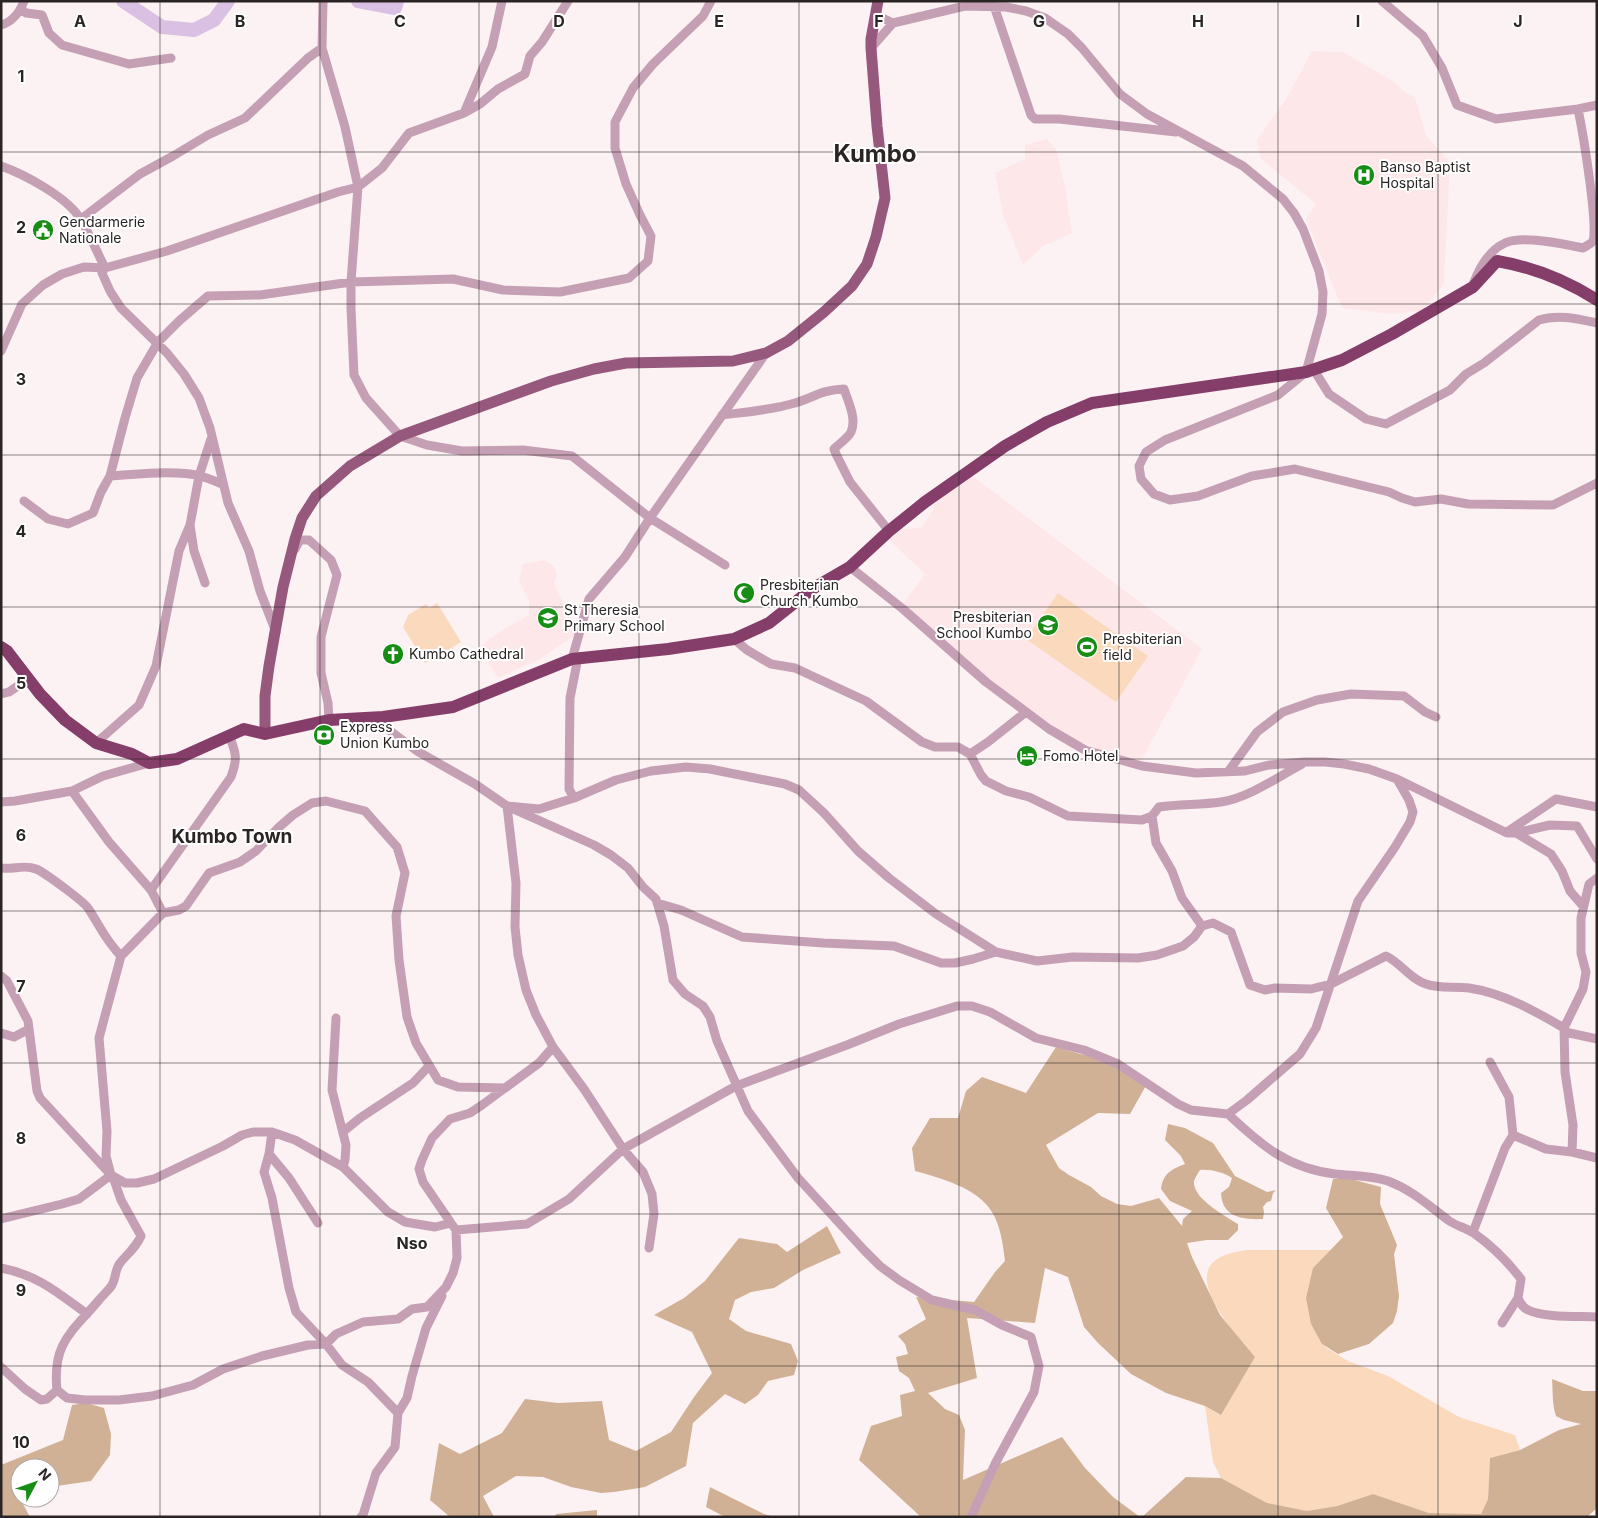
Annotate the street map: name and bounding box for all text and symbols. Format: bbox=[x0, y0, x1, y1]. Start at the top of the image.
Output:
text: A bbox=[74, 11, 86, 31]
text: B bbox=[235, 11, 245, 31]
text: C bbox=[394, 11, 406, 31]
text: D bbox=[553, 11, 565, 31]
text: E bbox=[714, 11, 724, 31]
text: F bbox=[874, 11, 884, 31]
text: G bbox=[1033, 11, 1045, 31]
text: H bbox=[1192, 11, 1204, 31]
text: I bbox=[1356, 11, 1360, 31]
text: J bbox=[1513, 11, 1523, 31]
text: 1 bbox=[18, 66, 24, 86]
district label: Kumbo bbox=[833, 139, 917, 168]
place label: Banso Baptist Hospital bbox=[1380, 158, 1471, 191]
hospital icon: Banso Baptist Hospital bbox=[1352, 163, 1376, 187]
place label: Gendarmerie Nationale bbox=[59, 213, 145, 246]
text: 2 bbox=[16, 217, 26, 237]
public building icon: Gendarmerie Nationale bbox=[31, 218, 55, 242]
text: 3 bbox=[16, 369, 26, 389]
text: 4 bbox=[16, 521, 27, 541]
place label: Presbiterian Church Kumbo bbox=[760, 576, 858, 609]
mosque icon: Presbiterian Church Kumbo bbox=[732, 581, 756, 605]
place label: St Theresia Primary School bbox=[564, 601, 665, 634]
school or university icon: St Theresia Primary School bbox=[536, 606, 560, 630]
place label: Presbiterian School Kumbo bbox=[936, 608, 1032, 641]
school or university icon: Presbiterian School Kumbo bbox=[1036, 613, 1060, 637]
place label: Presbiterian field bbox=[1103, 630, 1182, 663]
sports icon: Presbiterian field bbox=[1075, 635, 1099, 659]
church icon: Kumbo Cathedral bbox=[381, 642, 405, 666]
place label: Kumbo Cathedral bbox=[409, 645, 524, 662]
text: 5 bbox=[16, 673, 26, 693]
place label: Express Union Kumbo bbox=[340, 718, 429, 751]
bank icon: Express Union Kumbo bbox=[312, 723, 336, 747]
hotel icon: Fomo Hotel bbox=[1015, 744, 1039, 768]
place label: Fomo Hotel bbox=[1043, 747, 1119, 764]
text: 6 bbox=[16, 825, 26, 845]
district label: Kumbo Town bbox=[172, 825, 292, 848]
text: 7 bbox=[16, 976, 26, 996]
text: 8 bbox=[16, 1128, 26, 1148]
district label: Nso bbox=[397, 1233, 428, 1253]
text: 9 bbox=[16, 1280, 26, 1300]
text: 10 bbox=[12, 1432, 30, 1452]
north arrow bbox=[10, 1458, 60, 1508]
text: N bbox=[35, 1465, 55, 1484]

